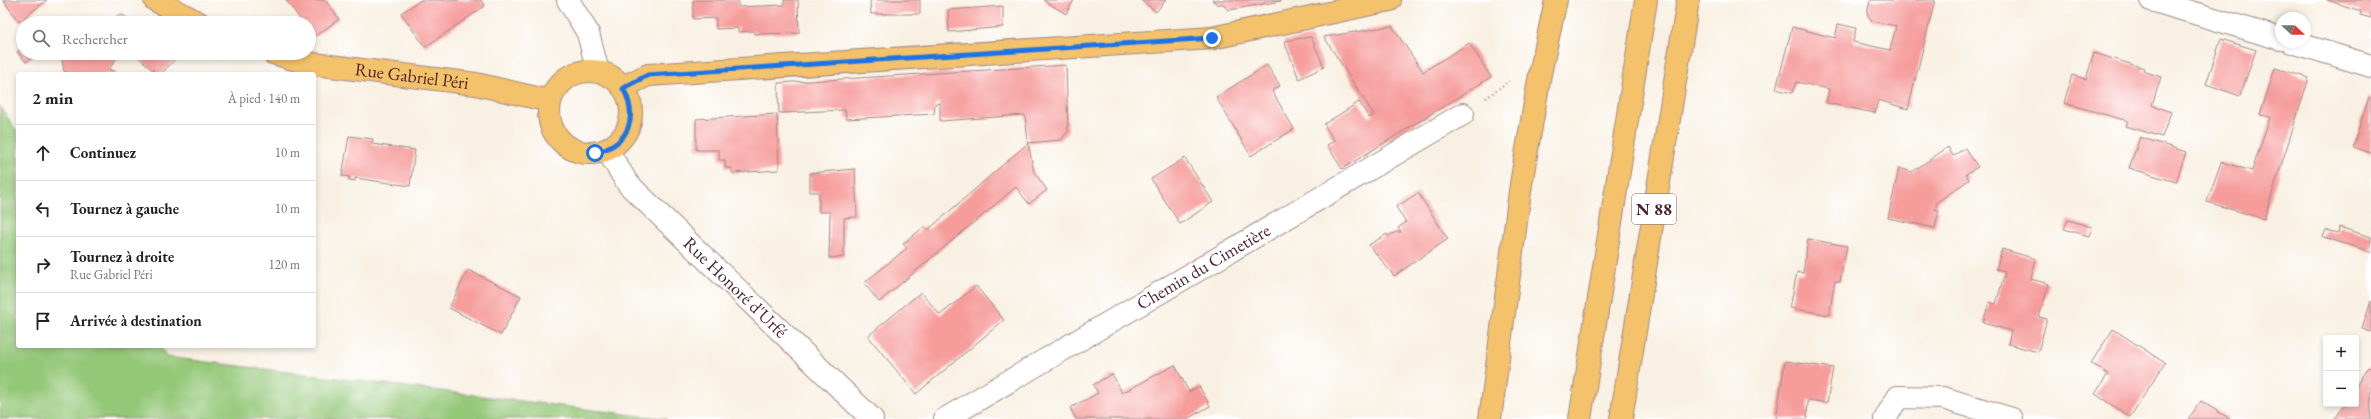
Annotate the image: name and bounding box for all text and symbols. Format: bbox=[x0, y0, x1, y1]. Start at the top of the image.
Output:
north arrow bbox=[2275, 12, 2311, 48]
search box bbox=[16, 16, 316, 60]
icon: search bbox=[30, 27, 52, 49]
text: Rechercher bbox=[62, 29, 128, 48]
route end bbox=[1203, 29, 1221, 47]
street label: Rue Gabriel Péri bbox=[354, 57, 471, 94]
text: 2 min bbox=[32, 87, 73, 109]
text: À pied · 140 m bbox=[228, 90, 300, 107]
icon: ahead bbox=[32, 142, 54, 164]
text: Continuez bbox=[70, 143, 136, 162]
text: 10 m bbox=[275, 144, 300, 161]
route start bbox=[586, 144, 604, 162]
road number: N 88 bbox=[1632, 194, 1676, 224]
icon: left bbox=[32, 198, 54, 220]
text: Tournez à gauche bbox=[70, 199, 179, 218]
text: 10 m bbox=[275, 200, 300, 217]
street label: Chemin du Cimetière bbox=[1132, 218, 1274, 315]
street label: Rue Honoré d'Urfé bbox=[679, 232, 793, 342]
text: Tournez à droite bbox=[70, 247, 174, 266]
icon: right bbox=[32, 254, 54, 276]
text: 120 m bbox=[269, 256, 300, 273]
text: Rue Gabriel Péri bbox=[70, 266, 153, 283]
icon: arrive bbox=[32, 310, 54, 332]
text: Arrivée à destination bbox=[70, 311, 202, 330]
map controls bbox=[2323, 335, 2359, 407]
button: + bbox=[2323, 335, 2359, 371]
button: − bbox=[2323, 371, 2359, 407]

